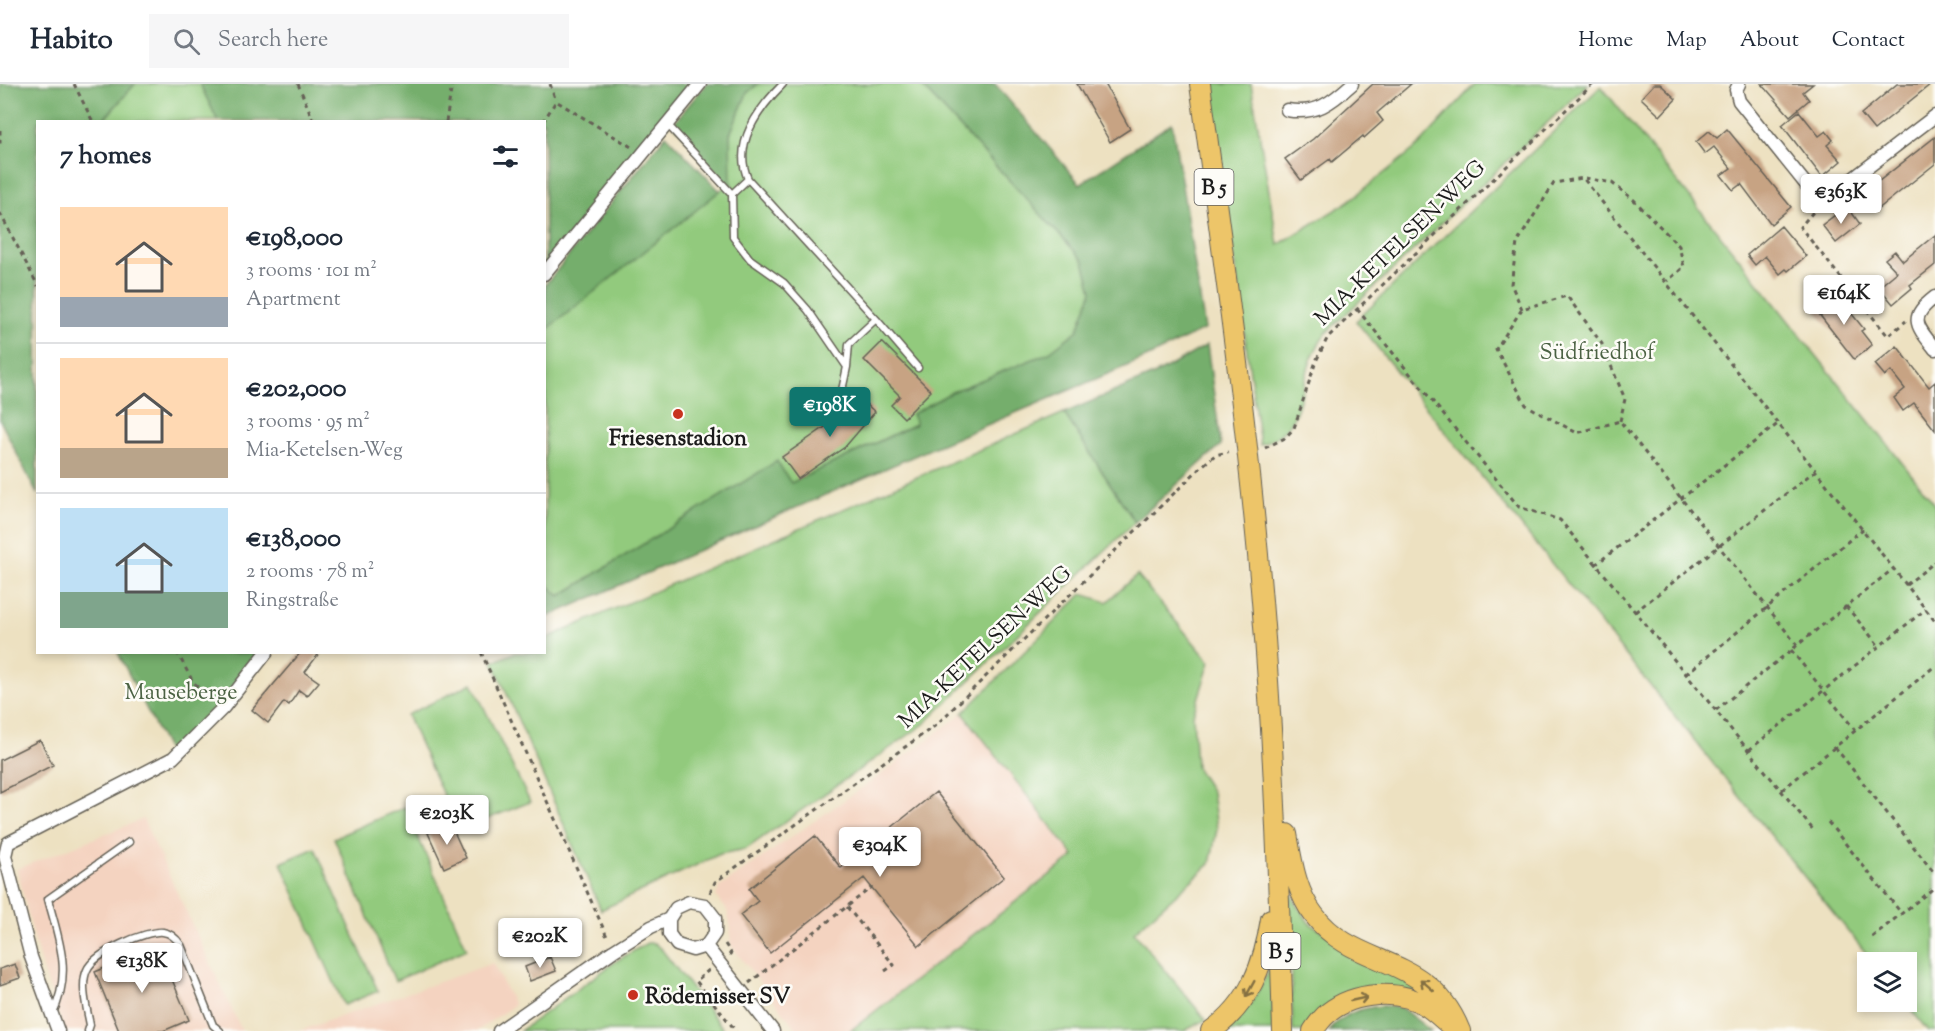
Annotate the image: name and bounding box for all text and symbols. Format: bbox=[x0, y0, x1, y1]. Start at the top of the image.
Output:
search box bbox=[149, 14, 569, 68]
text: Habito bbox=[30, 21, 113, 61]
icon: search bbox=[170, 25, 203, 58]
text: Search here bbox=[218, 25, 328, 57]
text: Home bbox=[1578, 26, 1633, 56]
text: Map bbox=[1666, 26, 1707, 56]
text: About bbox=[1740, 26, 1799, 56]
text: Contact bbox=[1832, 26, 1905, 56]
text: 7 homes bbox=[60, 138, 151, 175]
icon: filters bbox=[489, 140, 522, 173]
street label: MIA-KETELSEN-WEG bbox=[1308, 154, 1494, 335]
road number: B 5 bbox=[1194, 169, 1234, 205]
pin: €363K bbox=[1799, 174, 1883, 225]
text: €363K bbox=[1815, 179, 1867, 208]
text: €198,000 bbox=[246, 220, 343, 257]
icon: home bbox=[108, 231, 180, 303]
text: 3 rooms · 101 m² bbox=[246, 257, 377, 286]
pin: €164K bbox=[1802, 275, 1886, 326]
text: €164K bbox=[1817, 280, 1871, 309]
text: Apartment bbox=[246, 286, 341, 315]
park label: Südfriedhof bbox=[1539, 338, 1656, 370]
text: €202,000 bbox=[246, 371, 347, 408]
icon: home bbox=[108, 382, 180, 454]
pin: €198K bbox=[788, 387, 872, 438]
text: €198K bbox=[803, 392, 857, 421]
marker: Friesenstadion bbox=[671, 407, 685, 421]
text: 3 rooms · 95 m² bbox=[246, 408, 370, 437]
place label: Friesenstadion bbox=[609, 424, 747, 456]
text: Mia-Ketelsen-Weg bbox=[246, 437, 403, 466]
text: €138,000 bbox=[246, 521, 341, 558]
icon: home bbox=[108, 532, 180, 604]
text: 2 rooms · 78 m² bbox=[246, 558, 375, 587]
street label: MIA-KETELSEN-WEG bbox=[892, 559, 1080, 737]
text: Ringstraße bbox=[246, 587, 339, 616]
park label: Mauseberge bbox=[125, 678, 237, 710]
pin: €203K bbox=[405, 795, 489, 846]
text: €203K bbox=[420, 800, 474, 829]
pin: €304K bbox=[838, 827, 922, 878]
text: €304K bbox=[853, 832, 907, 861]
pin: €202K bbox=[498, 918, 582, 969]
text: €202K bbox=[512, 923, 568, 952]
road number: B 5 bbox=[1262, 933, 1300, 969]
pin: €138K bbox=[100, 943, 184, 994]
text: €138K bbox=[116, 948, 168, 977]
map controls bbox=[1857, 952, 1917, 1012]
button: layers bbox=[1857, 952, 1917, 1012]
one-way arrow bbox=[1419, 978, 1435, 991]
one-way arrow bbox=[1244, 980, 1256, 997]
place label: Rödemisser SV bbox=[645, 982, 790, 1014]
marker: Rödemisser SV bbox=[626, 988, 640, 1002]
one-way arrow bbox=[1350, 992, 1369, 1004]

